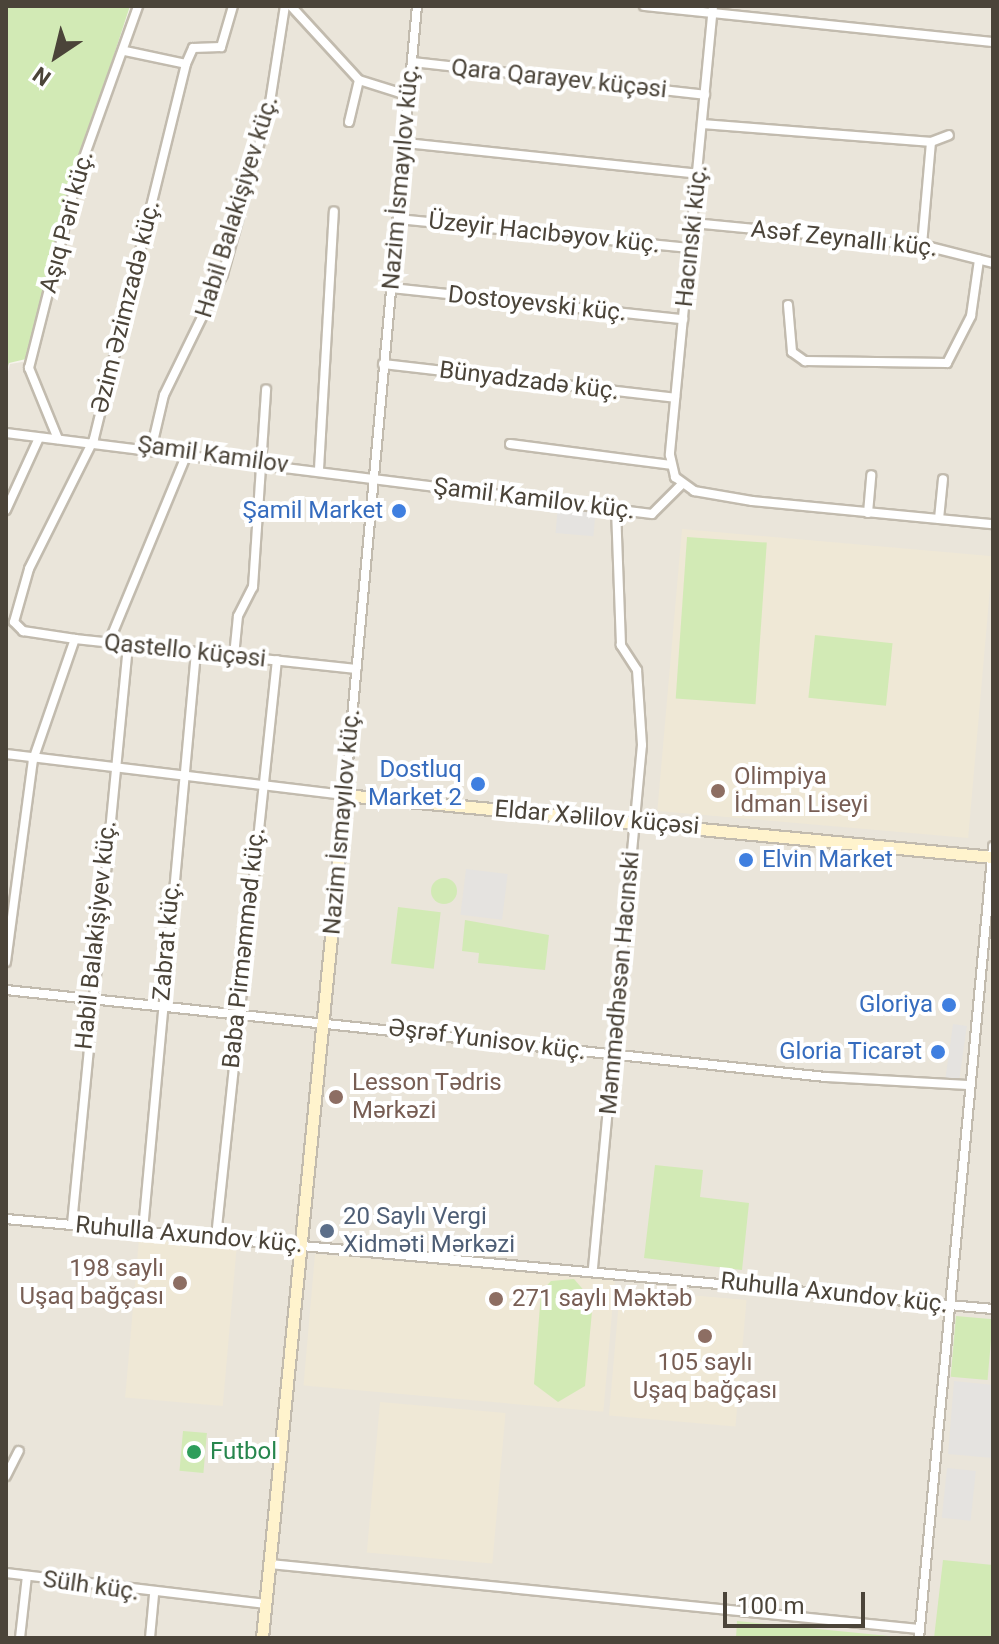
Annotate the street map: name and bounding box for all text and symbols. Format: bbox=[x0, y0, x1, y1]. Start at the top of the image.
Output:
north arrow bbox=[16, 16, 96, 96]
street label: Qara Qarayev küçəsi bbox=[450, 53, 668, 105]
text: N bbox=[28, 61, 55, 91]
street label: Nazim İsmayılov küç. bbox=[377, 63, 425, 291]
street label: Habil Balakişiyev küç. bbox=[190, 93, 284, 321]
street label: Aşıq Pəri küç. bbox=[34, 148, 100, 296]
street label: Hacınski küç. bbox=[670, 164, 714, 308]
street label: Əzim Əzimzadə küç. bbox=[86, 198, 166, 416]
street label: Üzeyir Hacıbəyov küç. bbox=[427, 207, 661, 259]
street label: Asəf Zeynallı küç. bbox=[749, 215, 939, 263]
street label: Dostoyevski küç. bbox=[446, 280, 628, 328]
street label: Bünyadzadə küç. bbox=[438, 356, 620, 406]
street label: Şamil Kamilov bbox=[136, 430, 290, 480]
street label: Şamil Kamilov küç. bbox=[432, 472, 636, 526]
place label: Şamil Market bbox=[242, 497, 383, 525]
marker: Şamil Market bbox=[390, 502, 408, 520]
street label: Qastello küçəsi bbox=[103, 628, 267, 674]
street label: Nazim İsmayılov küç. bbox=[318, 708, 366, 936]
place label: Dostluq Market 2 bbox=[368, 756, 462, 812]
place label: Olimpiya İdman Liseyi bbox=[734, 763, 868, 819]
marker: Dostluq Market 2 bbox=[469, 775, 487, 793]
marker: Olimpiya İdman Liseyi bbox=[709, 782, 727, 800]
street label: Eldar Xəlilov küçəsi bbox=[493, 795, 701, 841]
street label: Habil Balakişiyev küç. bbox=[70, 819, 122, 1051]
street label: Baba Pirməmməd küç. bbox=[217, 826, 271, 1070]
place label: Elvin Market bbox=[762, 846, 893, 874]
street label: Məmmədhəsən Hacınski bbox=[594, 850, 646, 1116]
marker: Elvin Market bbox=[737, 851, 755, 869]
street label: Zabrat küç. bbox=[147, 880, 187, 1002]
place label: Gloriya bbox=[859, 991, 933, 1019]
marker: Gloriya bbox=[940, 996, 958, 1014]
street label: Əşrəf Yunisov küç. bbox=[387, 1014, 587, 1066]
place label: Gloria Ticarət bbox=[779, 1038, 922, 1066]
marker: Gloria Ticarət bbox=[929, 1043, 947, 1061]
place label: Lesson Tədris Mərkəzi bbox=[352, 1069, 502, 1125]
marker: Lesson Tədris Mərkəzi bbox=[327, 1088, 345, 1106]
place label: 20 Saylı Vergi Xidməti Mərkəzi bbox=[343, 1203, 515, 1259]
street label: Ruhulla Axundov küç. bbox=[74, 1211, 304, 1259]
marker: 20 Saylı Vergi Xidməti Mərkəzi bbox=[318, 1222, 336, 1240]
place label: 198 saylı Uşaq bağçası bbox=[19, 1255, 164, 1311]
street label: Ruhulla Axundov küç. bbox=[719, 1267, 949, 1319]
marker: 198 saylı Uşaq bağçası bbox=[171, 1274, 189, 1292]
place label: 271 saylı Məktəb bbox=[512, 1285, 693, 1313]
marker: 271 saylı Məktəb bbox=[487, 1290, 505, 1308]
marker: 105 saylı Uşaq bağçası bbox=[696, 1327, 714, 1345]
place label: 105 saylı Uşaq bağçası bbox=[633, 1349, 777, 1405]
place label: Futbol bbox=[210, 1438, 277, 1466]
marker: Futbol bbox=[185, 1443, 203, 1461]
street label: Sülh küç. bbox=[41, 1565, 141, 1607]
scale bar bbox=[727, 1576, 869, 1626]
text: 100 m bbox=[737, 1592, 804, 1620]

